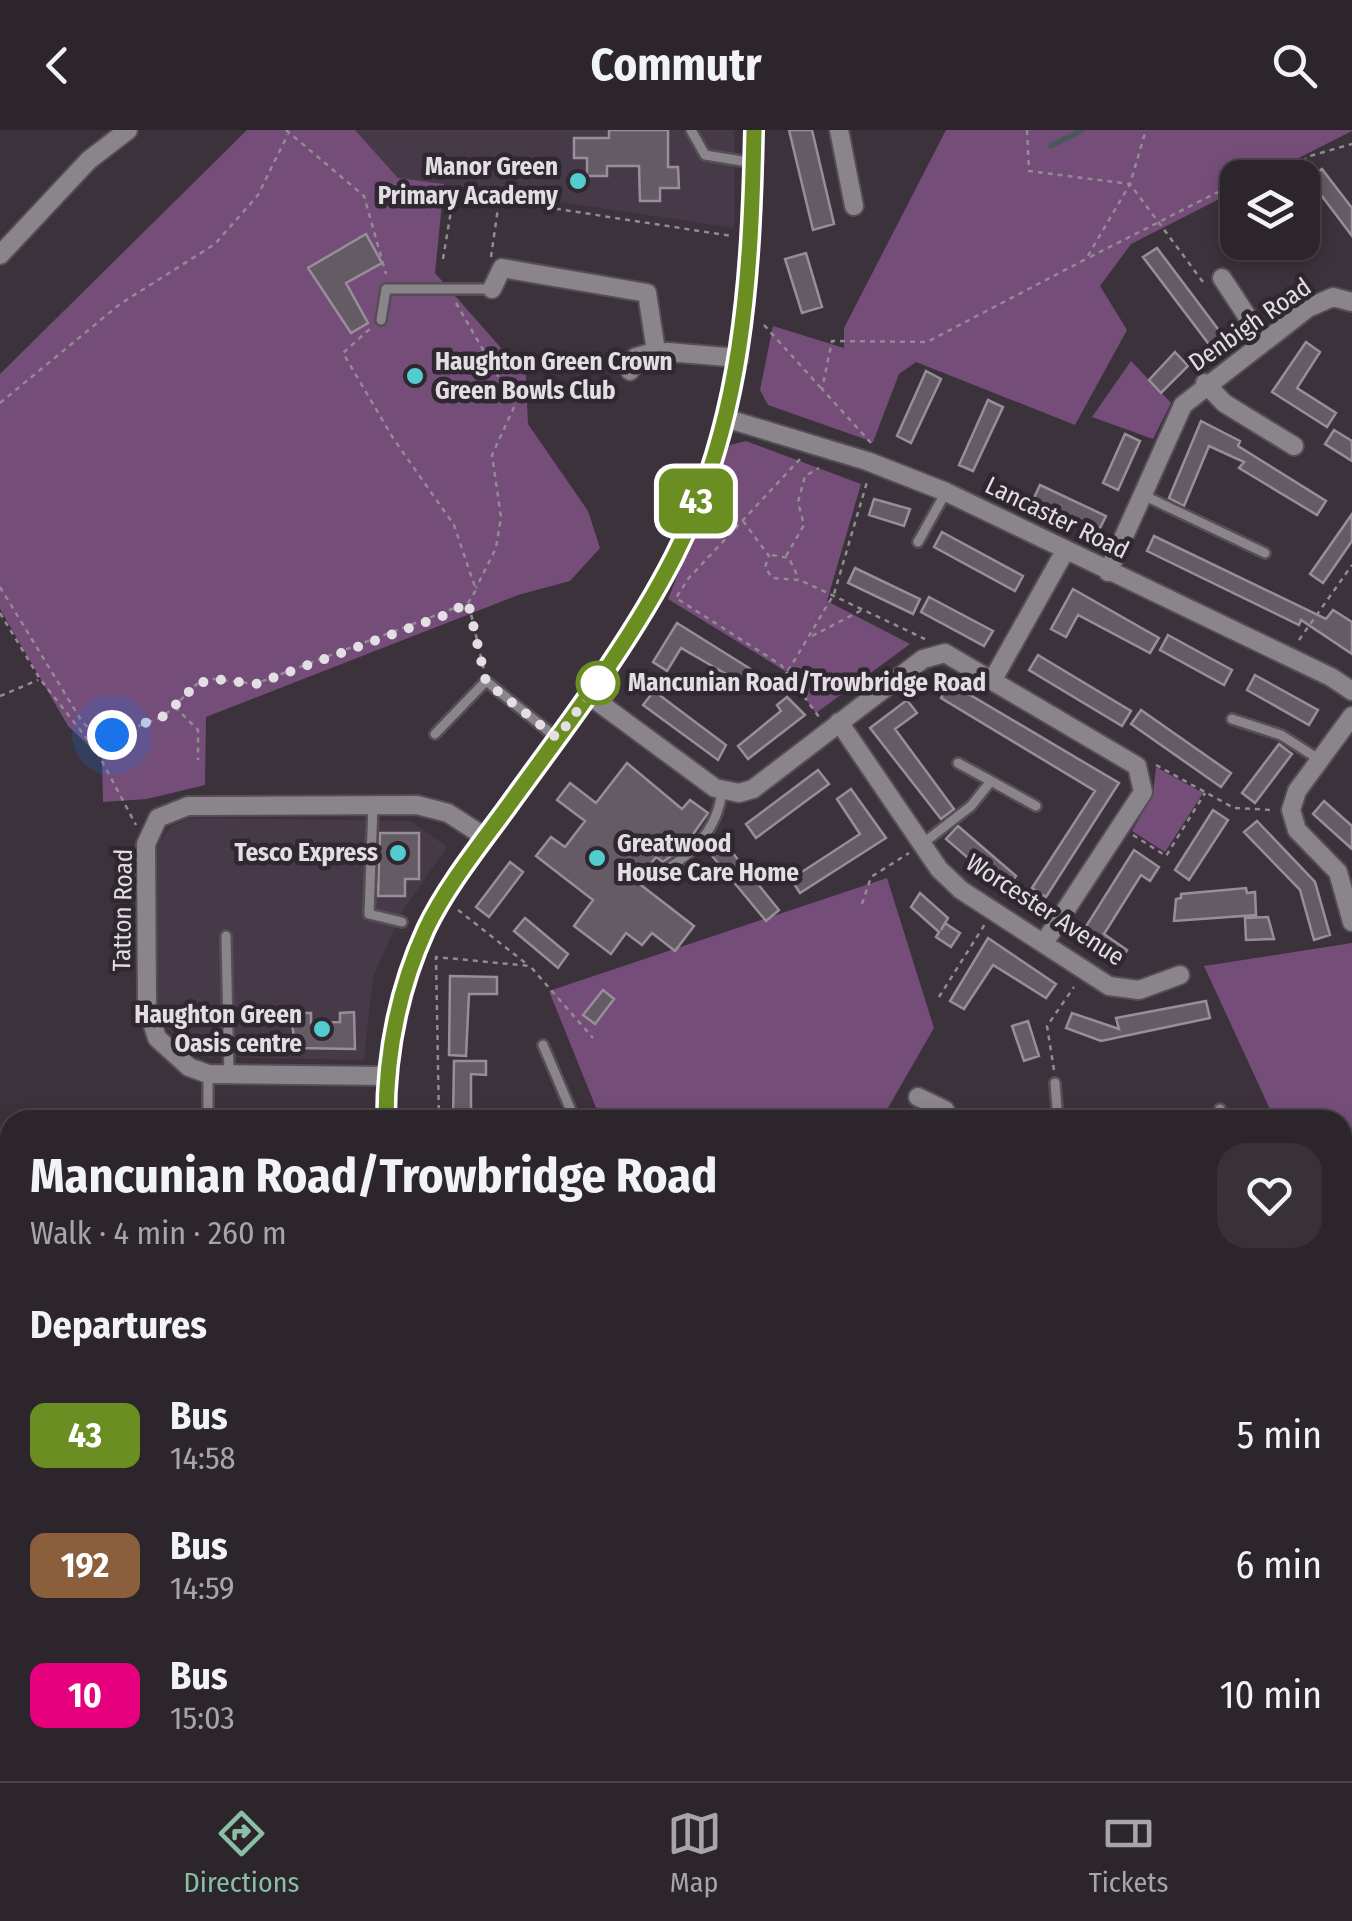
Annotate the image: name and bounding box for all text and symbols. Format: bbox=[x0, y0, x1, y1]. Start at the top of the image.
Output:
icon: back bbox=[30, 38, 85, 93]
text: Commutr bbox=[590, 38, 762, 92]
icon: search bbox=[1267, 38, 1322, 93]
place label: Manor Green Primary Academy bbox=[378, 152, 559, 211]
map controls bbox=[1220, 160, 1320, 260]
button: layers bbox=[1220, 160, 1320, 260]
marker: Manor Green Primary Academy bbox=[567, 170, 589, 192]
street label: Denbigh Road bbox=[1183, 272, 1317, 378]
place label: Haughton Green Crown Green Bowls Club bbox=[435, 347, 673, 406]
marker: Haughton Green Crown Green Bowls Club bbox=[404, 365, 426, 387]
line badge: 43 bbox=[651, 468, 741, 534]
street label: Lancaster Road bbox=[980, 470, 1134, 566]
text: 43 bbox=[679, 480, 713, 522]
marker: Mancunian Road/Trowbridge Road bbox=[577, 662, 619, 704]
place label: Mancunian Road/Trowbridge Road bbox=[628, 668, 986, 698]
your location bbox=[87, 710, 137, 760]
place label: Greatwood House Care Home bbox=[617, 829, 799, 888]
place label: Tesco Express bbox=[235, 838, 378, 868]
marker: Tesco Express bbox=[387, 842, 409, 864]
marker: Greatwood House Care Home bbox=[586, 847, 608, 869]
street label: Tatton Road bbox=[107, 848, 139, 972]
street label: Worcester Avenue bbox=[960, 848, 1130, 972]
place label: Haughton Green Oasis centre bbox=[134, 1000, 302, 1059]
marker: Haughton Green Oasis centre bbox=[311, 1018, 333, 1040]
button: heart bbox=[1217, 1143, 1322, 1248]
text: Mancunian Road/Trowbridge Road bbox=[30, 1147, 717, 1205]
text: Walk · 4 min · 260 m bbox=[30, 1214, 287, 1252]
text: Departures bbox=[30, 1302, 207, 1348]
text: Bus bbox=[170, 1393, 228, 1439]
text: 5 min bbox=[1237, 1412, 1322, 1458]
text: 43 bbox=[68, 1414, 102, 1456]
text: 14:58 bbox=[170, 1439, 236, 1477]
text: Bus bbox=[170, 1523, 228, 1569]
text: 6 min bbox=[1235, 1542, 1322, 1588]
text: 192 bbox=[61, 1544, 109, 1586]
text: 14:59 bbox=[170, 1569, 235, 1607]
text: Bus bbox=[170, 1653, 228, 1699]
text: 10 min bbox=[1220, 1672, 1322, 1718]
text: 10 bbox=[68, 1674, 102, 1716]
text: 15:03 bbox=[170, 1699, 235, 1737]
tab: Directions bbox=[184, 1806, 299, 1899]
tab: Map bbox=[667, 1806, 722, 1899]
tab: Tickets bbox=[1089, 1806, 1168, 1899]

